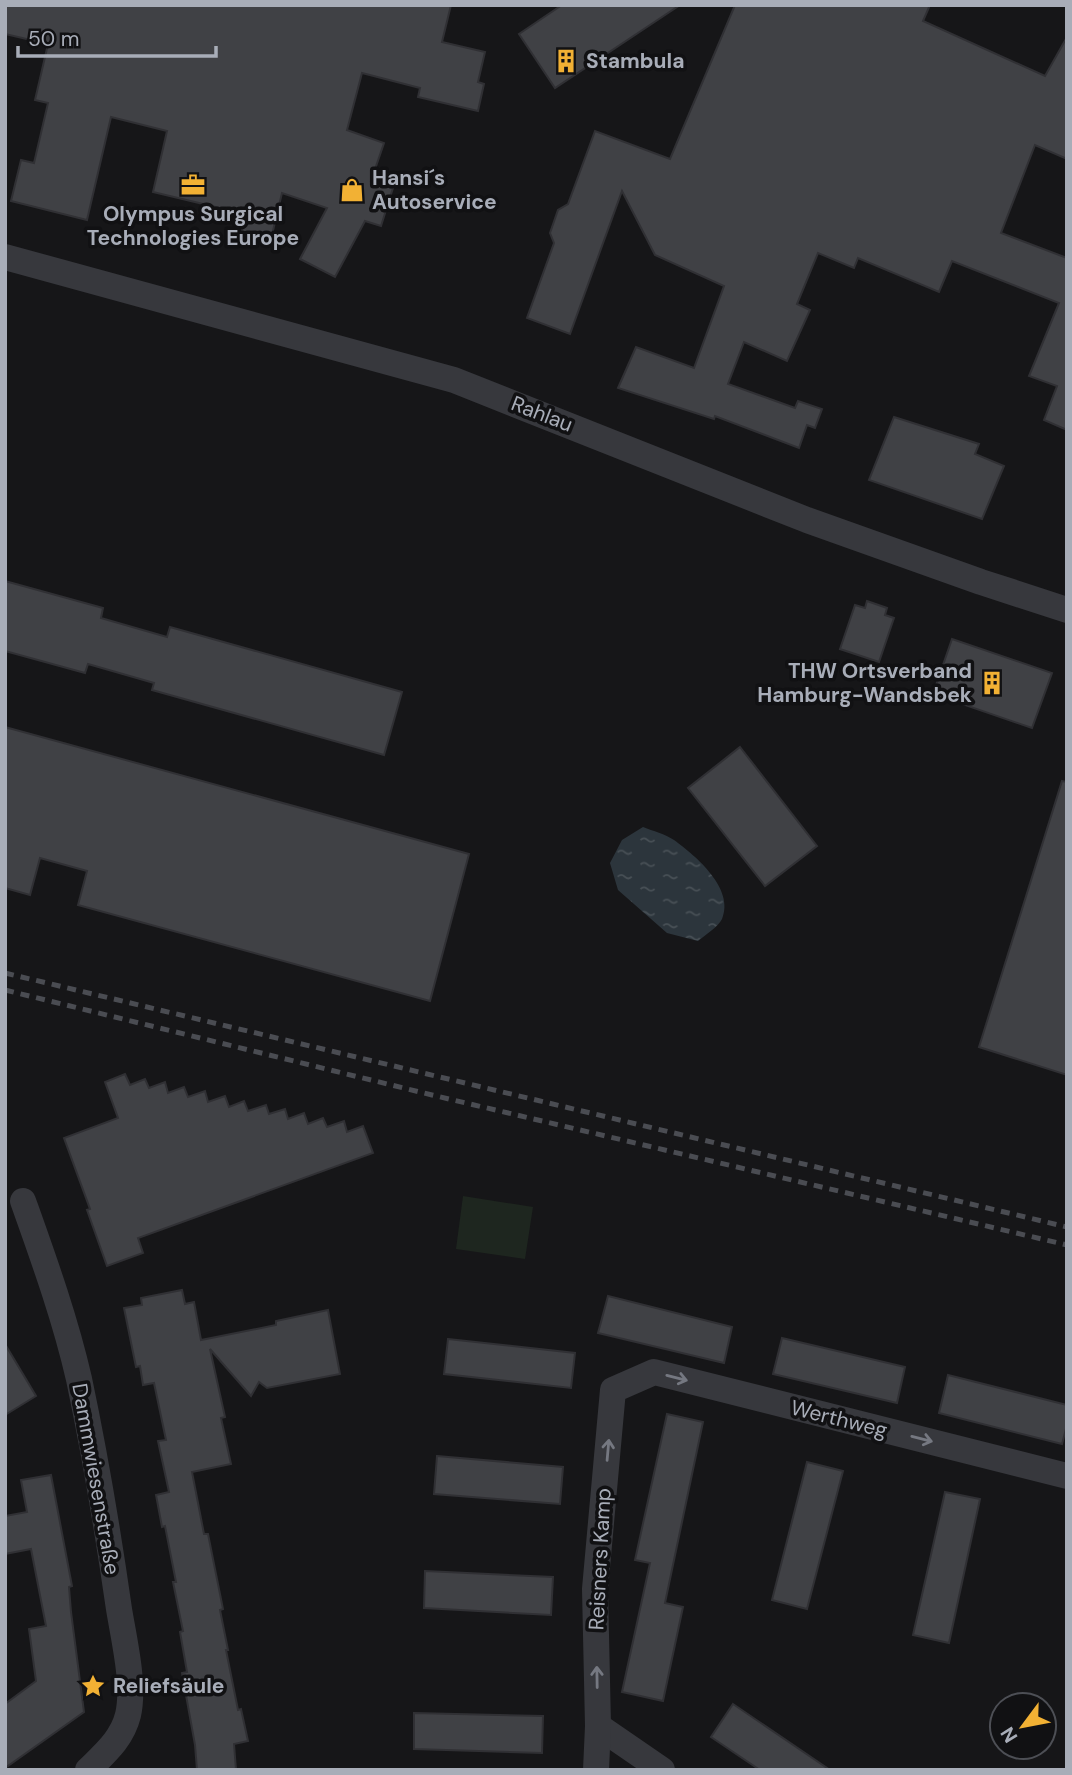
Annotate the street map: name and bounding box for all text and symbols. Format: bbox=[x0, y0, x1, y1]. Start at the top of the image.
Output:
scale bar bbox=[18, 14, 215, 58]
text: 50 m bbox=[28, 25, 79, 53]
building icon: Stambula bbox=[552, 47, 580, 75]
place label: Stambula bbox=[586, 47, 684, 75]
place label: Hansi´s Autoservice bbox=[372, 164, 497, 216]
office icon: Olympus Surgical Technologies Europe bbox=[179, 171, 207, 199]
shop icon: Hansi´s Autoservice bbox=[338, 176, 366, 204]
place label: Olympus Surgical Technologies Europe bbox=[87, 200, 299, 252]
street label: Rahlau bbox=[507, 389, 577, 439]
place label: THW Ortsverband Hamburg-Wandsbek bbox=[757, 657, 972, 709]
building icon: THW Ortsverband Hamburg-Wandsbek bbox=[978, 669, 1006, 697]
one-way arrow bbox=[665, 1372, 688, 1385]
street label: Dammwiesenstraße bbox=[65, 1381, 127, 1577]
street label: Werthweg bbox=[788, 1394, 890, 1445]
one-way arrow bbox=[910, 1433, 932, 1446]
one-way arrow bbox=[601, 1439, 614, 1462]
street label: Reisners Kamp bbox=[582, 1487, 618, 1631]
one-way arrow bbox=[590, 1666, 603, 1689]
place icon: Reliefsäule bbox=[79, 1672, 107, 1700]
place label: Reliefsäule bbox=[113, 1672, 224, 1700]
north arrow bbox=[988, 1691, 1058, 1761]
text: N bbox=[995, 1722, 1023, 1747]

